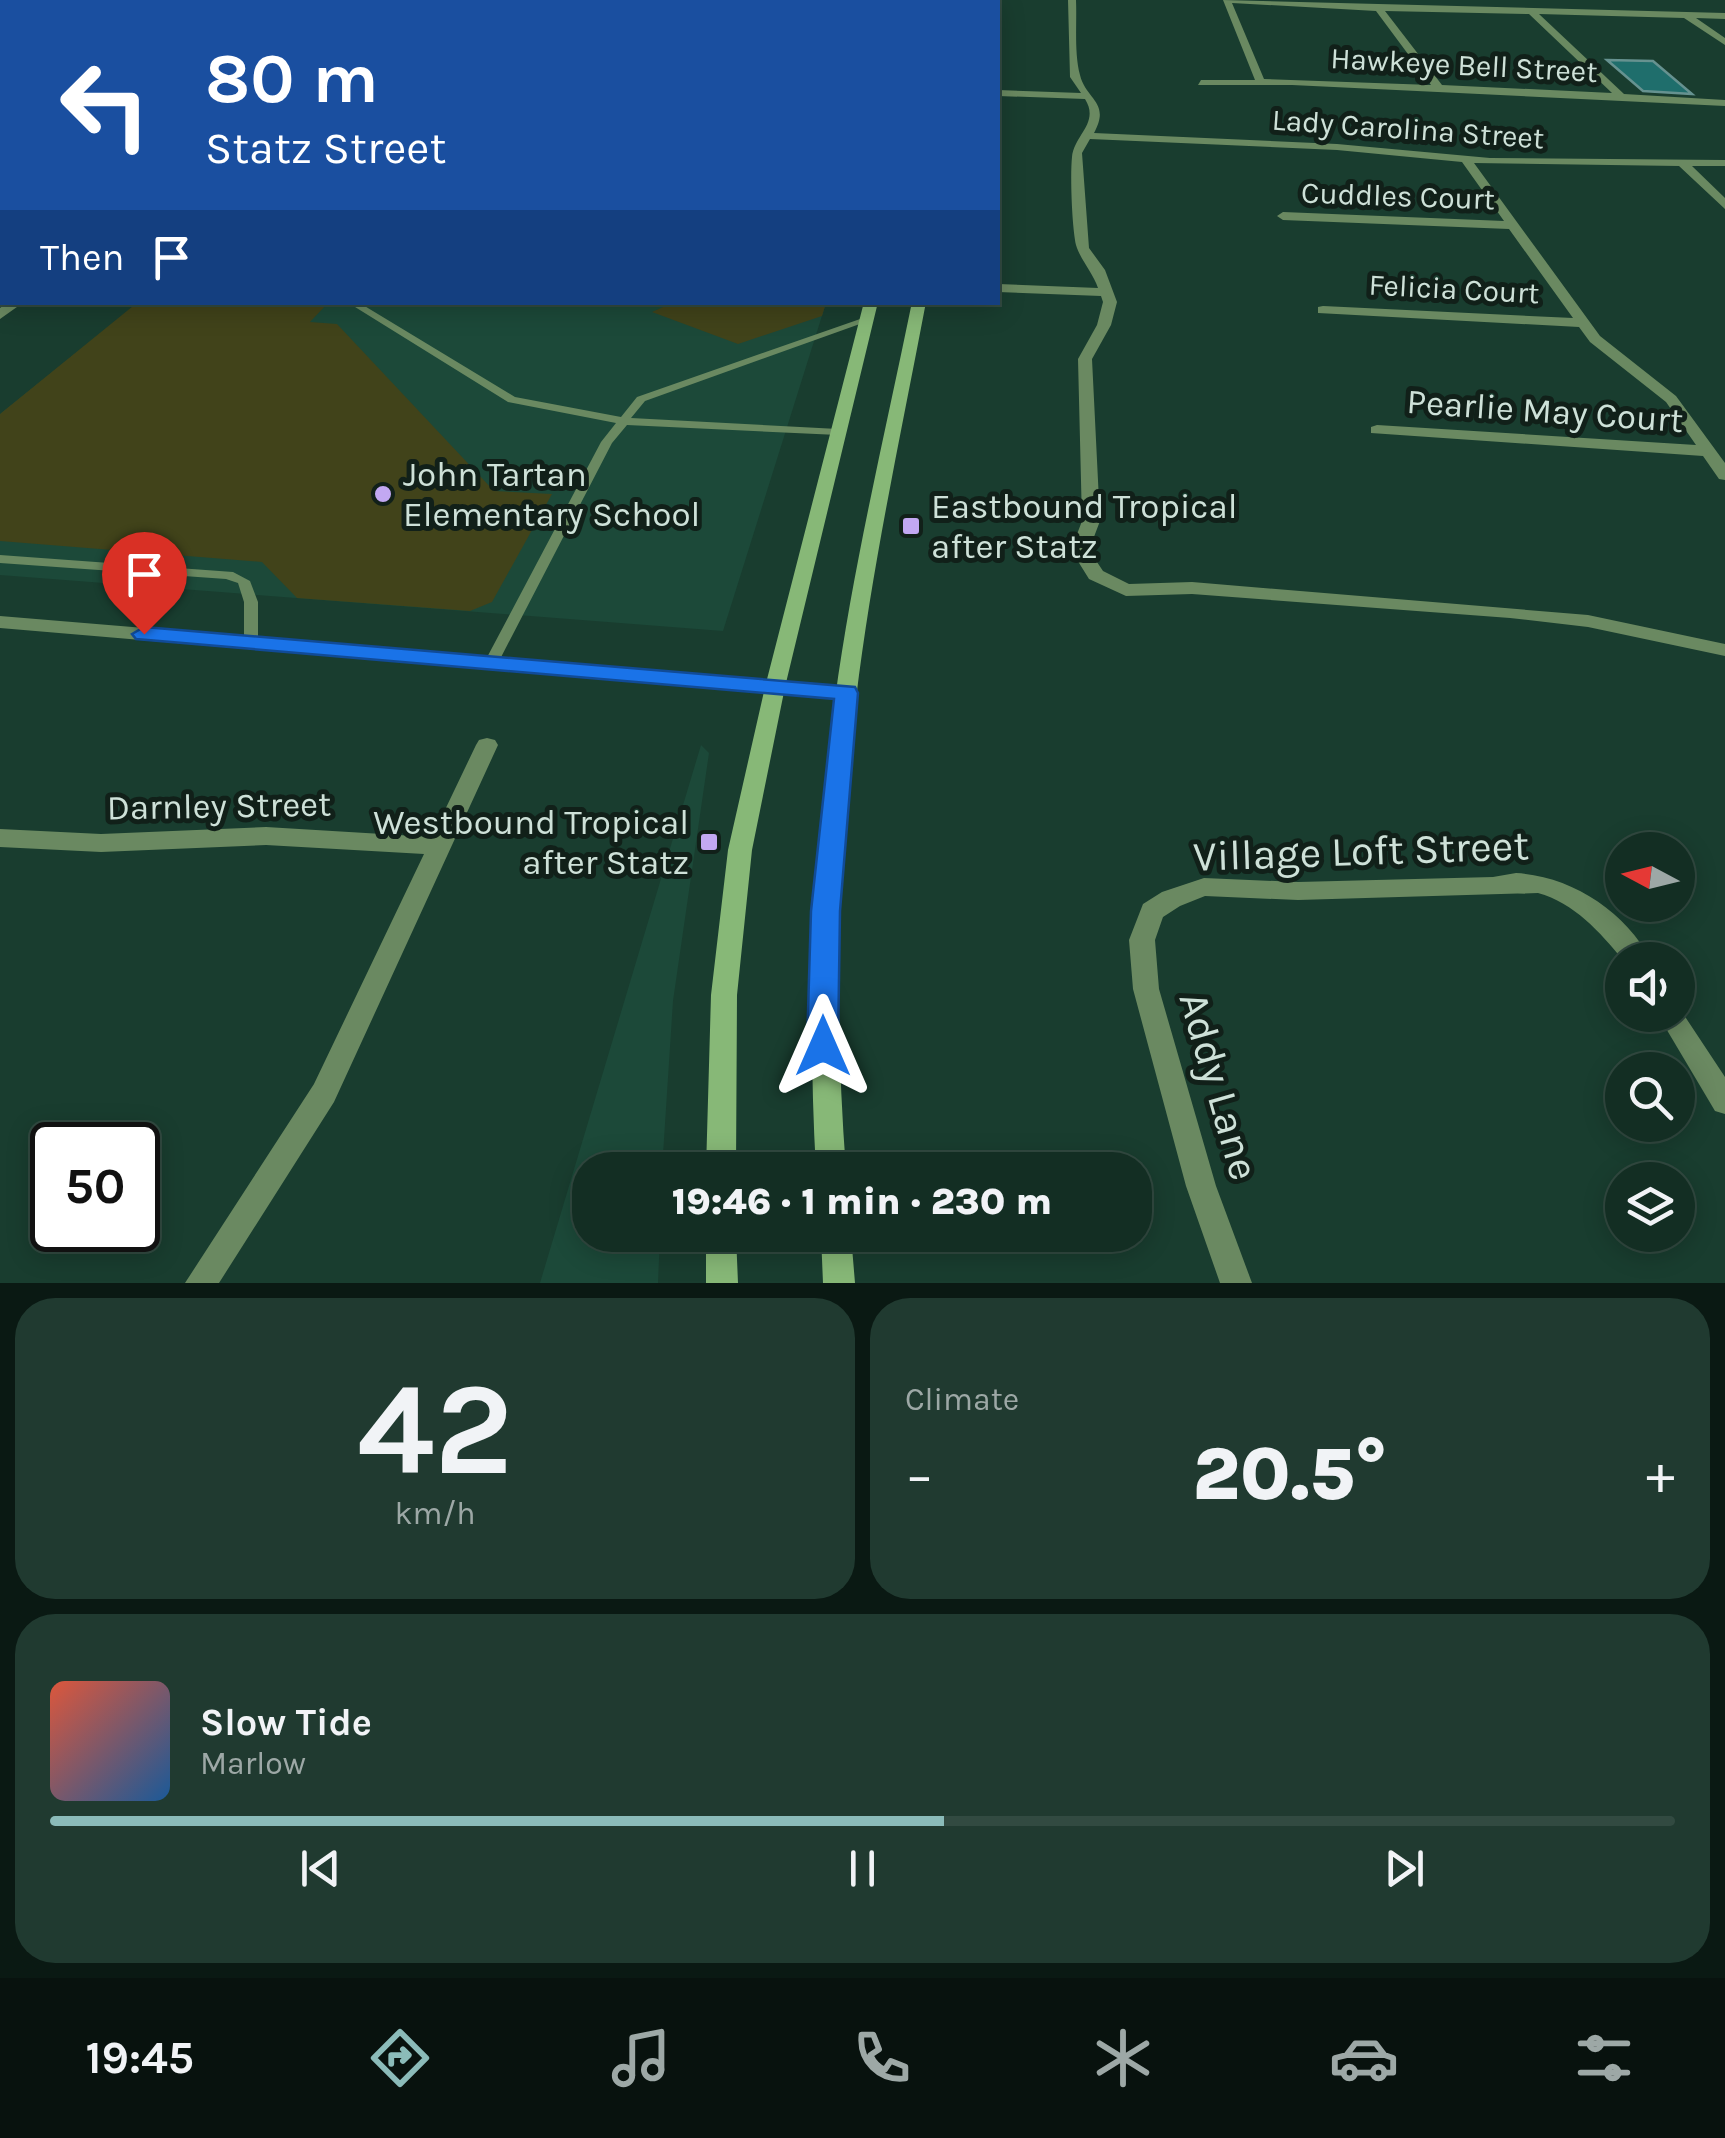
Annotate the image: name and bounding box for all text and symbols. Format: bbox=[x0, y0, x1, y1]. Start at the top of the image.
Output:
text: 80 m bbox=[205, 38, 379, 120]
icon: left bbox=[40, 40, 170, 170]
street label: Hawkeye Bell Street bbox=[1330, 40, 1598, 90]
street label: Lady Carolina Street bbox=[1271, 102, 1545, 156]
text: Statz Street bbox=[205, 122, 446, 174]
street label: Cuddles Court bbox=[1300, 175, 1496, 217]
icon: arrive bbox=[144, 230, 199, 285]
text: Then bbox=[40, 235, 124, 280]
street label: Felicia Court bbox=[1368, 267, 1540, 311]
street label: Pearlie May Court bbox=[1405, 381, 1685, 441]
place label: John Tartan Elementary School bbox=[403, 454, 700, 535]
marker: John Tartan Elementary School bbox=[372, 483, 394, 505]
place label: Eastbound Tropical after Statz bbox=[931, 486, 1237, 567]
marker: Eastbound Tropical after Statz bbox=[900, 515, 922, 537]
pin bbox=[102, 532, 187, 635]
icon: arrive bbox=[117, 547, 172, 602]
street label: Darnley Street bbox=[106, 784, 332, 828]
place label: Westbound Tropical after Statz bbox=[373, 802, 689, 883]
street label: Village Loft Street bbox=[1192, 820, 1530, 882]
marker: Westbound Tropical after Statz bbox=[698, 831, 720, 853]
north arrow bbox=[1605, 832, 1695, 922]
map controls bbox=[1605, 832, 1695, 1252]
button: sound bbox=[1605, 942, 1695, 1032]
street label: Addy Lane bbox=[1168, 986, 1270, 1186]
position arrow bbox=[771, 994, 875, 1098]
button: search bbox=[1605, 1052, 1695, 1142]
speed limit sign: 50 bbox=[30, 1122, 160, 1252]
button: layers bbox=[1605, 1162, 1695, 1252]
text: 19:46 · 1 min · 230 m bbox=[672, 1179, 1052, 1224]
text: 42 bbox=[357, 1354, 513, 1506]
text: Climate bbox=[905, 1381, 1019, 1418]
text: 20.5° bbox=[1193, 1430, 1387, 1518]
text: − bbox=[905, 1443, 934, 1507]
text: + bbox=[1646, 1443, 1675, 1507]
text: km/h bbox=[394, 1495, 476, 1532]
text: Slow Tide bbox=[200, 1700, 372, 1745]
text: Marlow bbox=[200, 1745, 306, 1782]
icon: previous bbox=[293, 1841, 348, 1896]
icon: pause bbox=[835, 1841, 890, 1896]
icon: next bbox=[1377, 1841, 1432, 1896]
icon: directions bbox=[365, 2023, 435, 2093]
icon: music bbox=[606, 2023, 676, 2093]
icon: phone bbox=[847, 2023, 917, 2093]
icon: climate bbox=[1088, 2023, 1158, 2093]
icon: car bbox=[1329, 2023, 1399, 2093]
icon: filters bbox=[1569, 2023, 1639, 2093]
text: 19:45 bbox=[85, 2032, 194, 2084]

